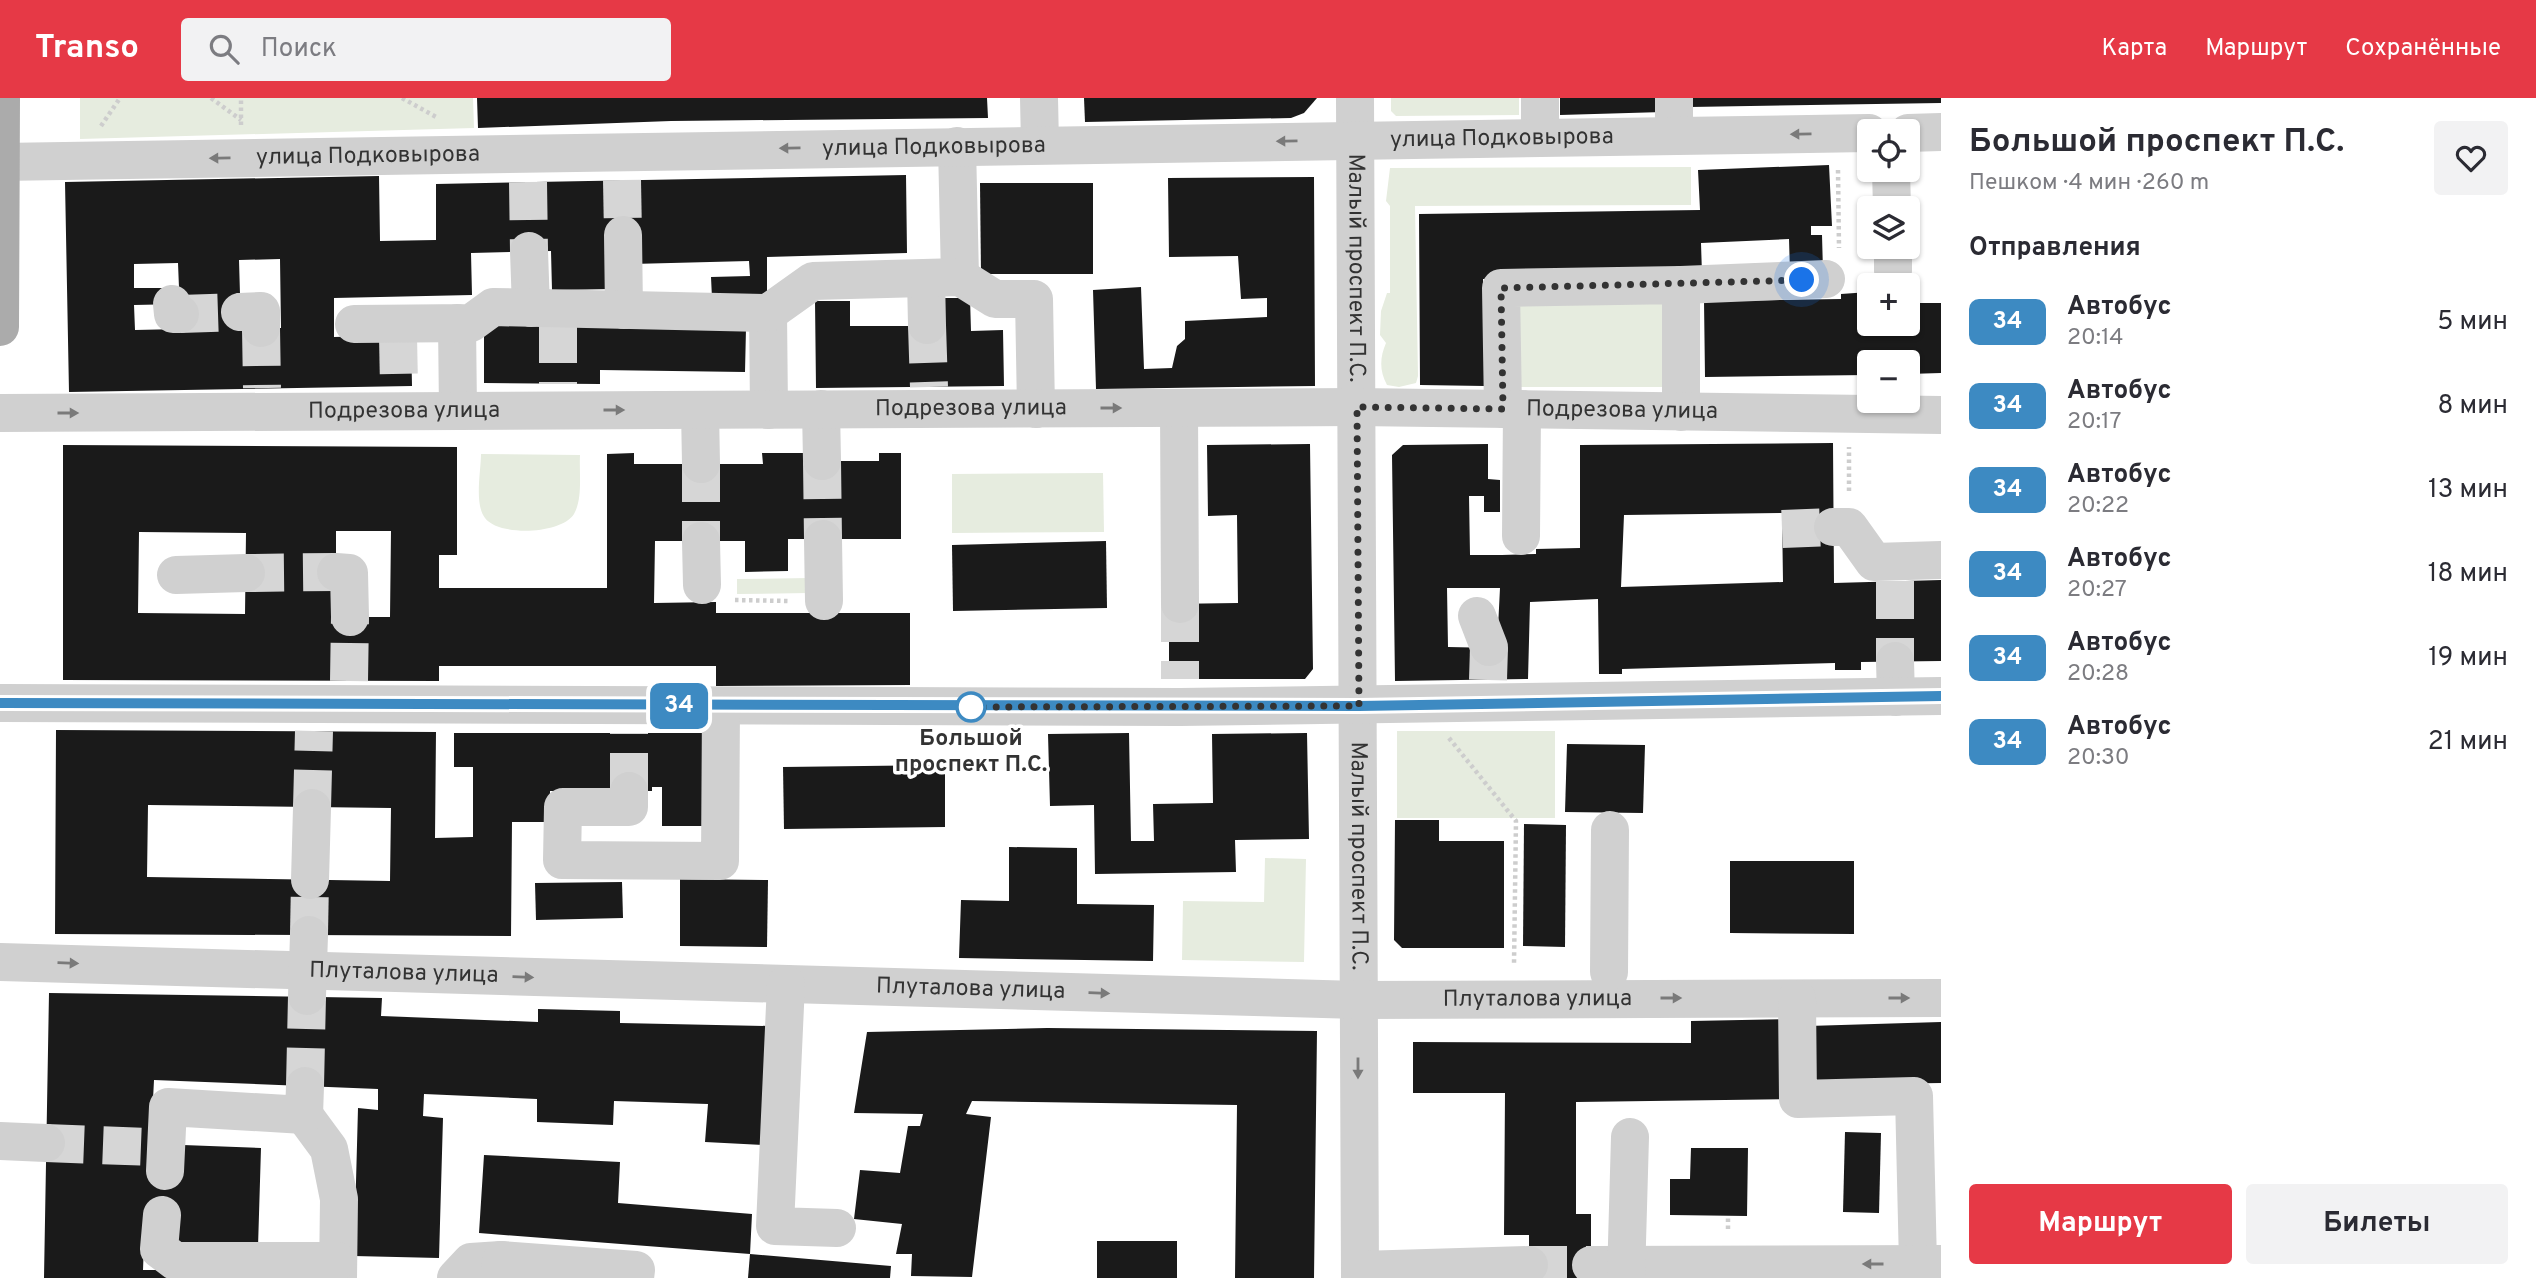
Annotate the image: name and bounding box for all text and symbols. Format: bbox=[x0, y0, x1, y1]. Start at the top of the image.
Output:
search box bbox=[181, 18, 671, 81]
text: Transo bbox=[35, 28, 139, 70]
icon: search bbox=[205, 30, 243, 68]
text: Поиск bbox=[261, 33, 337, 66]
text: Карта bbox=[2101, 34, 2167, 64]
text: Маршрут bbox=[2205, 34, 2307, 64]
text: Сохранённые bbox=[2345, 34, 2501, 64]
map controls bbox=[1857, 119, 1920, 413]
button: locate bbox=[1857, 119, 1920, 182]
button: heart bbox=[2434, 121, 2508, 195]
street label: улица Подковырова bbox=[1390, 122, 1614, 155]
text: Большой проспект П.С. bbox=[1969, 122, 2344, 164]
one-way arrow bbox=[1790, 128, 1812, 140]
street label: улица Подковырова bbox=[822, 131, 1046, 164]
one-way arrow bbox=[1276, 135, 1298, 147]
street label: улица Подковырова bbox=[256, 140, 480, 173]
one-way arrow bbox=[779, 142, 801, 154]
one-way arrow bbox=[209, 152, 231, 164]
street label: Малый проспект П.С. bbox=[1341, 154, 1371, 382]
text: Пешком · 4 мин · 260 m bbox=[1969, 169, 2209, 198]
button: layers bbox=[1857, 196, 1920, 259]
text: Отправления bbox=[1969, 232, 2141, 265]
your location bbox=[1784, 262, 1819, 297]
button: + bbox=[1857, 273, 1920, 336]
text: Автобус bbox=[2067, 291, 2172, 324]
text: 5 мин bbox=[2437, 306, 2508, 339]
text: 34 bbox=[1993, 307, 2022, 337]
text: 20:14 bbox=[2067, 324, 2123, 353]
button: − bbox=[1857, 350, 1920, 413]
text: Автобус bbox=[2067, 375, 2172, 408]
text: 8 мин bbox=[2437, 390, 2508, 423]
text: 34 bbox=[1993, 391, 2022, 421]
street label: Подрезова улица bbox=[875, 394, 1067, 424]
street label: Подрезова улица bbox=[1526, 395, 1718, 426]
street label: Подрезова улица bbox=[308, 396, 500, 426]
one-way arrow bbox=[1100, 402, 1122, 414]
one-way arrow bbox=[603, 405, 625, 416]
one-way arrow bbox=[57, 407, 79, 419]
text: 20:17 bbox=[2067, 408, 2122, 437]
text: Автобус bbox=[2067, 459, 2172, 492]
text: 13 мин bbox=[2428, 474, 2508, 507]
text: 34 bbox=[1993, 475, 2022, 505]
text: 20:22 bbox=[2067, 492, 2129, 521]
text: Автобус bbox=[2067, 543, 2172, 576]
text: 18 мин bbox=[2428, 558, 2508, 591]
text: 34 bbox=[1993, 559, 2022, 589]
text: 20:27 bbox=[2067, 576, 2127, 605]
text: Автобус bbox=[2067, 627, 2172, 660]
text: 19 мин bbox=[2428, 642, 2508, 675]
text: 34 bbox=[1993, 643, 2022, 673]
text: 20:28 bbox=[2067, 660, 2129, 689]
line badge: 34 bbox=[648, 683, 710, 729]
text: 34 bbox=[664, 691, 694, 721]
marker: Большой проспект П.С. bbox=[956, 692, 986, 722]
text: Автобус bbox=[2067, 711, 2172, 744]
place label: Большой проспект П.С. bbox=[895, 725, 1047, 780]
text: 21 мин bbox=[2428, 726, 2508, 759]
text: 34 bbox=[1993, 727, 2022, 757]
street label: Малый проспект П.С. bbox=[1343, 742, 1373, 970]
text: 20:30 bbox=[2067, 744, 2129, 773]
street label: Плуталова улица bbox=[309, 956, 499, 990]
one-way arrow bbox=[57, 957, 79, 969]
one-way arrow bbox=[513, 971, 535, 982]
street label: Плуталова улица bbox=[876, 972, 1066, 1006]
street label: Плуталова улица bbox=[1443, 985, 1632, 1014]
one-way arrow bbox=[1089, 987, 1111, 998]
one-way arrow bbox=[1660, 992, 1682, 1004]
one-way arrow bbox=[1888, 993, 1910, 1004]
one-way arrow bbox=[1352, 1057, 1364, 1079]
button: Маршрут bbox=[1969, 1184, 2232, 1264]
button: Билеты bbox=[2246, 1184, 2508, 1264]
one-way arrow bbox=[1862, 1259, 1884, 1270]

